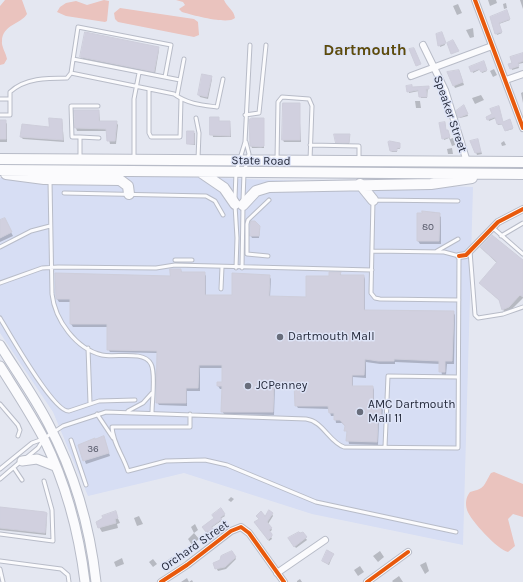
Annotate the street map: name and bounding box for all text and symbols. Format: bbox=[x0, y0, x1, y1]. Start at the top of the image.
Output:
district label: Dartmouth bbox=[323, 40, 407, 60]
street label: Speaker Street bbox=[430, 74, 470, 154]
street label: State Road bbox=[231, 153, 291, 169]
house number: 80 bbox=[422, 221, 434, 233]
place label: Dartmouth Mall bbox=[288, 330, 375, 344]
marker: Dartmouth Mall bbox=[275, 332, 285, 342]
place label: JCPenney bbox=[256, 379, 307, 393]
marker: JCPenney bbox=[243, 381, 253, 391]
place label: AMC Dartmouth Mall 11 bbox=[368, 398, 455, 426]
marker: AMC Dartmouth Mall 11 bbox=[355, 407, 365, 417]
house number: 36 bbox=[87, 443, 99, 455]
street label: Orchard Street bbox=[158, 517, 232, 575]

